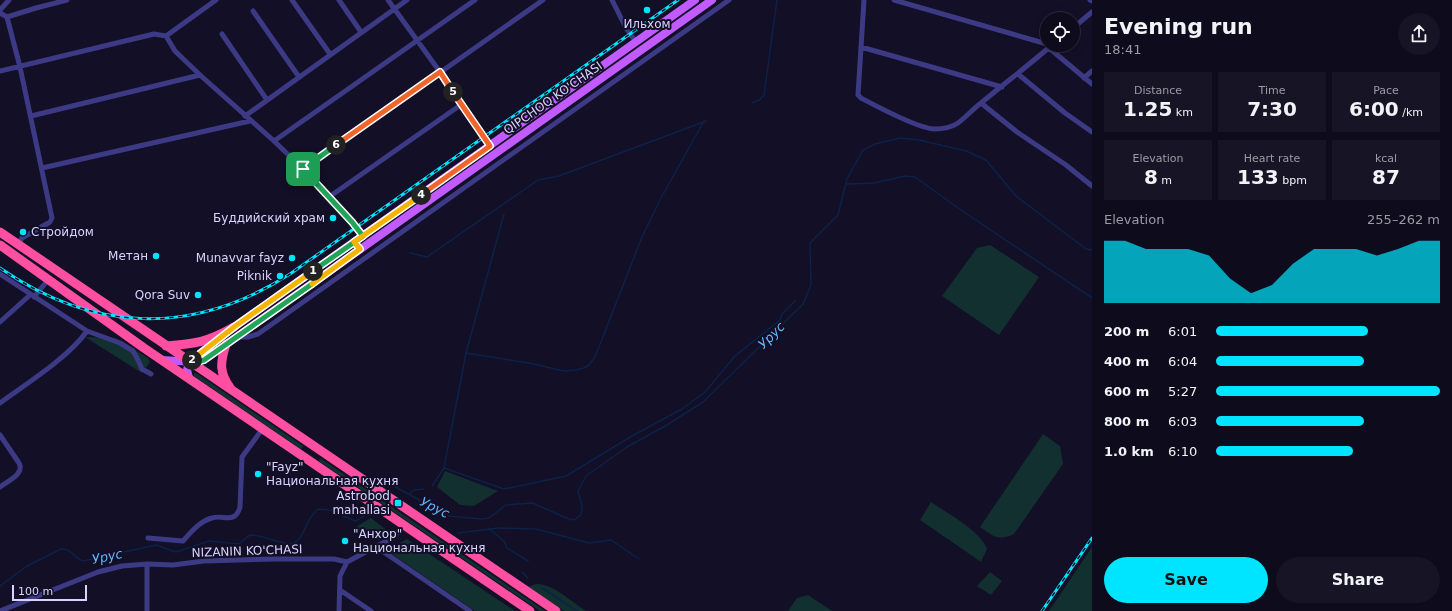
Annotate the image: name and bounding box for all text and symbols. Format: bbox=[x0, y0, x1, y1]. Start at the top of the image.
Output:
marker: Ильхом bbox=[642, 5, 652, 15]
map controls bbox=[1040, 12, 1080, 52]
button: locate bbox=[1040, 12, 1080, 52]
button: share bbox=[1398, 13, 1440, 55]
text: Evening run bbox=[1104, 14, 1253, 39]
place label: Ильхом bbox=[623, 17, 671, 31]
text: 18:41 bbox=[1104, 42, 1141, 57]
street label: QIPCHOQ KO'CHASI bbox=[501, 59, 605, 137]
pin: 5 bbox=[443, 82, 463, 102]
text: Distance bbox=[1134, 84, 1182, 97]
text: Time bbox=[1259, 84, 1285, 97]
text: Pace bbox=[1373, 84, 1399, 97]
text: 5 bbox=[449, 85, 457, 98]
text: 1.25 bbox=[1123, 97, 1172, 121]
text: 7:30 bbox=[1247, 97, 1297, 121]
text: 6:00 bbox=[1349, 97, 1399, 121]
text: km bbox=[1172, 106, 1193, 119]
text: /km bbox=[1399, 106, 1423, 119]
pin: 6 bbox=[326, 135, 346, 155]
text: 6 bbox=[332, 138, 340, 151]
pin bbox=[286, 152, 320, 186]
text: Elevation bbox=[1132, 152, 1184, 165]
text: Heart rate bbox=[1244, 152, 1300, 165]
text: kcal bbox=[1375, 152, 1397, 165]
icon: arrive bbox=[292, 158, 314, 180]
text: 8 bbox=[1144, 165, 1158, 189]
text: 133 bbox=[1237, 165, 1279, 189]
text: 87 bbox=[1372, 165, 1400, 189]
text: m bbox=[1158, 174, 1172, 187]
text: bpm bbox=[1279, 174, 1307, 187]
pin: 4 bbox=[411, 185, 431, 205]
text: 4 bbox=[417, 188, 425, 201]
place label: Буддийский храм bbox=[213, 211, 325, 225]
text: Elevation bbox=[1104, 212, 1164, 227]
text: 255–262 m bbox=[1367, 212, 1440, 227]
marker: Буддийский храм bbox=[328, 213, 338, 223]
place label: Стройдом bbox=[31, 225, 94, 239]
marker: Стройдом bbox=[18, 227, 28, 237]
place label: Метан bbox=[108, 249, 148, 263]
marker: Метан bbox=[151, 251, 161, 261]
place label: Munavvar fayz bbox=[196, 251, 284, 265]
marker: Munavvar fayz bbox=[287, 253, 297, 263]
pin: 1 bbox=[303, 261, 323, 281]
text: 1 bbox=[309, 264, 317, 277]
place label: Piknik bbox=[237, 269, 272, 283]
marker: Piknik bbox=[275, 271, 285, 281]
place label: Qora Suv bbox=[135, 288, 190, 302]
marker: Qora Suv bbox=[193, 290, 203, 300]
water label: Урус bbox=[755, 319, 788, 352]
text: 200 m bbox=[1104, 324, 1149, 339]
text: 6:01 bbox=[1168, 324, 1197, 339]
pin: 2 bbox=[182, 350, 202, 370]
text: 2 bbox=[188, 353, 196, 366]
text: 400 m bbox=[1104, 354, 1149, 369]
text: 6:04 bbox=[1168, 354, 1197, 369]
text: 600 m bbox=[1104, 384, 1149, 399]
text: 5:27 bbox=[1168, 384, 1197, 399]
text: 800 m bbox=[1104, 414, 1149, 429]
text: 6:03 bbox=[1168, 414, 1197, 429]
text: 1.0 km bbox=[1104, 444, 1154, 459]
text: 6:10 bbox=[1168, 444, 1197, 459]
place label: "Fayz" Национальная кухня bbox=[266, 460, 398, 488]
marker: "Fayz" Национальная кухня bbox=[253, 469, 263, 479]
place label: Astrobod mahallasi bbox=[332, 489, 390, 517]
water label: Урус bbox=[418, 494, 452, 521]
marker: Astrobod mahallasi bbox=[393, 498, 403, 508]
place label: "Анхор" Национальная кухня bbox=[353, 527, 485, 555]
marker: "Анхор" Национальная кухня bbox=[340, 536, 350, 546]
street label: NIZANIN KO'CHASI bbox=[191, 542, 303, 560]
water label: Урус bbox=[90, 546, 124, 567]
button: Save bbox=[1104, 557, 1268, 603]
button: Share bbox=[1276, 557, 1440, 603]
scale bar bbox=[12, 583, 87, 602]
text: 100 m bbox=[18, 585, 53, 598]

